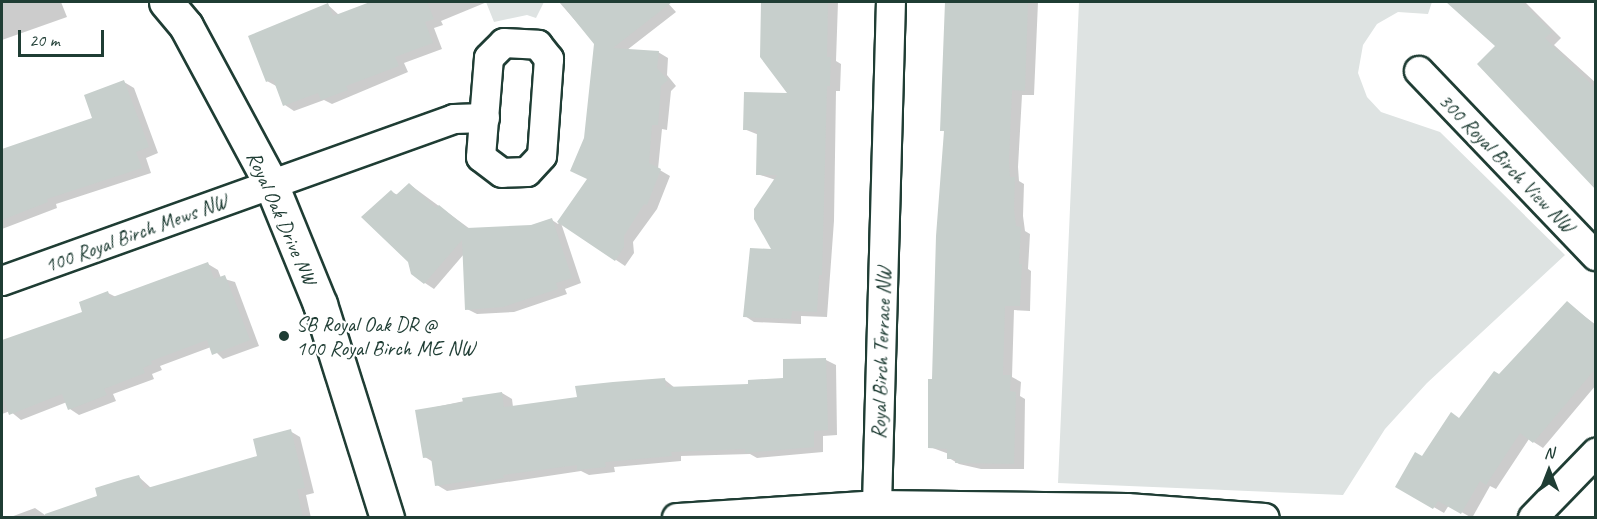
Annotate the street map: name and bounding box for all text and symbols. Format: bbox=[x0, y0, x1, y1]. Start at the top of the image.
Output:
scale bar bbox=[21, 18, 106, 56]
text: 20 m bbox=[29, 29, 60, 51]
street label: 300 Royal Birch View NW bbox=[1434, 88, 1580, 238]
street label: Royal Oak Drive NW bbox=[241, 146, 323, 290]
street label: 100 Royal Birch Mews NW bbox=[41, 188, 231, 278]
street label: Royal Birch Terrace NW bbox=[865, 266, 897, 440]
place label: SB Royal Oak DR @ 100 Royal Birch ME NW bbox=[296, 311, 476, 361]
marker: SB Royal Oak DR @ 100 Royal Birch ME NW bbox=[277, 329, 291, 343]
north arrow bbox=[1519, 441, 1579, 501]
text: N bbox=[1544, 443, 1554, 463]

